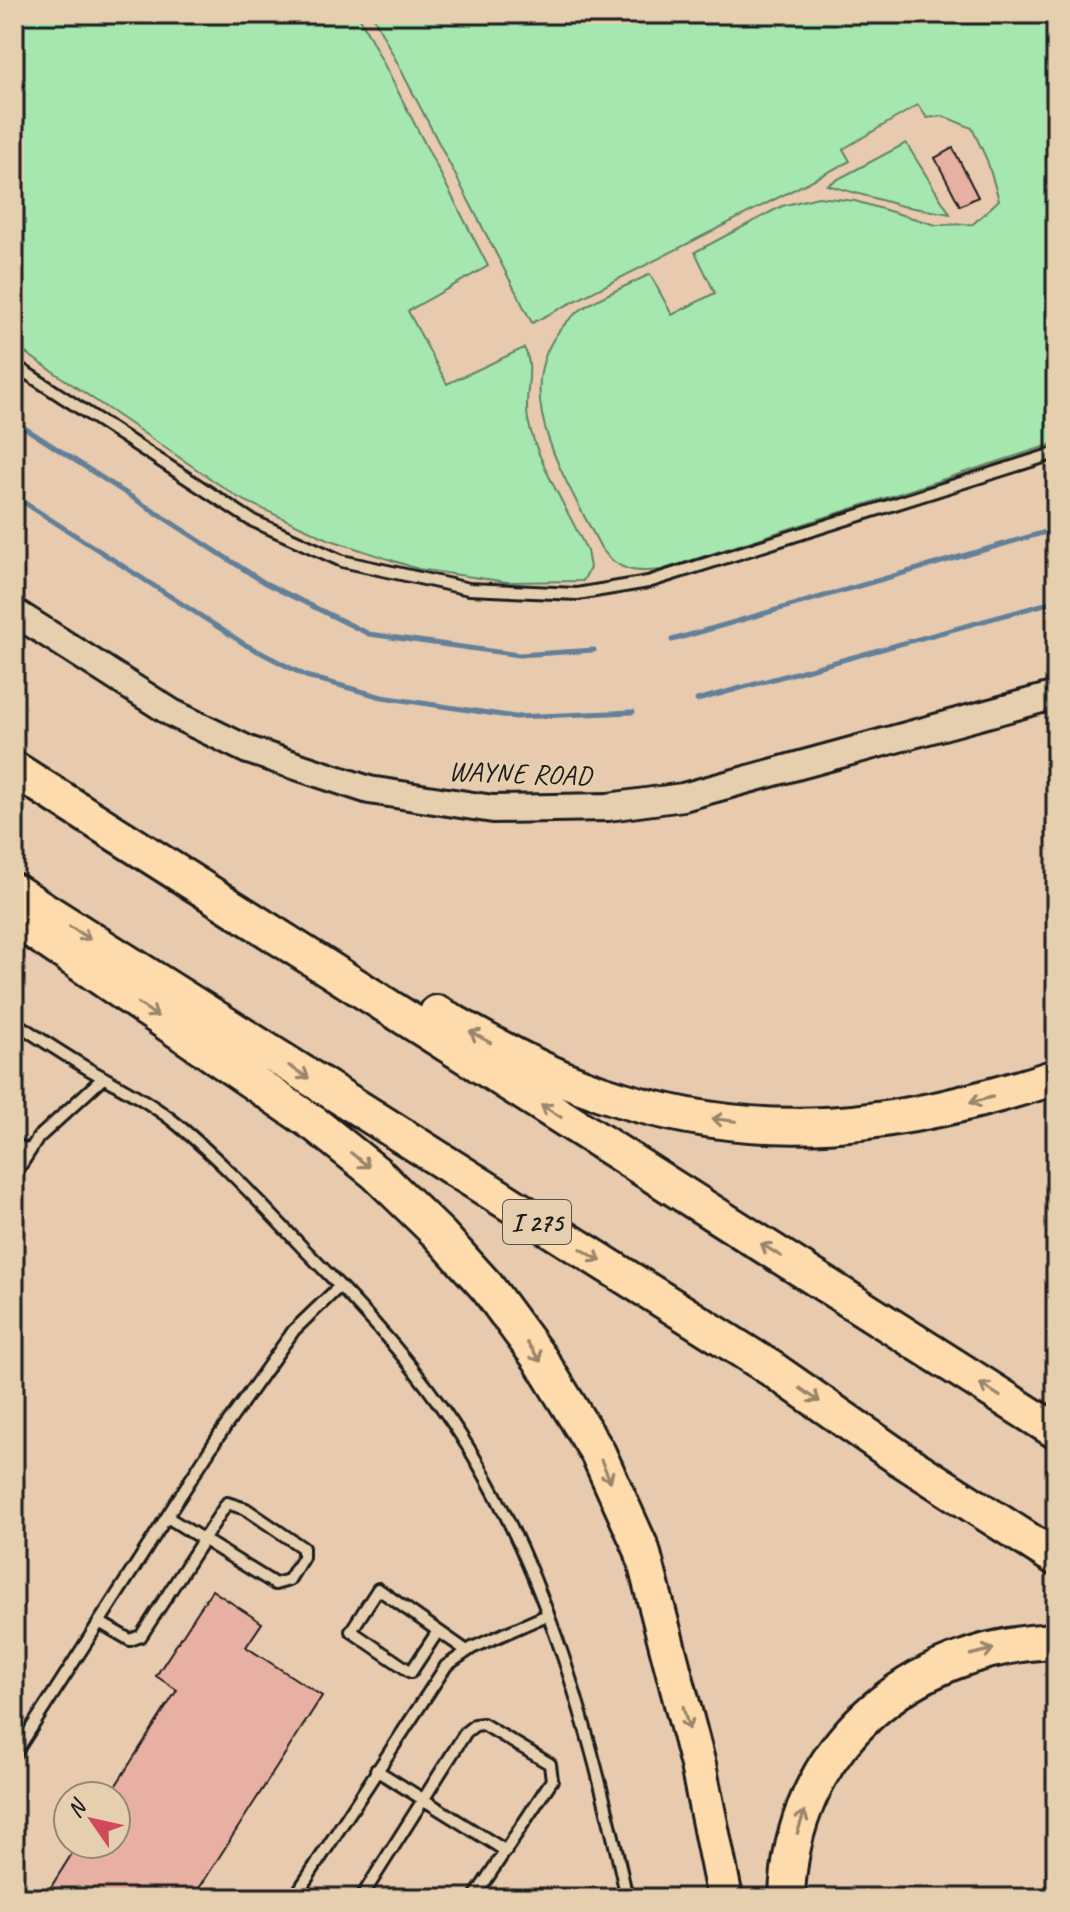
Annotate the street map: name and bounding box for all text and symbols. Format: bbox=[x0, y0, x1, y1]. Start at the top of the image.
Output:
street label: WAYNE ROAD bbox=[448, 753, 594, 793]
one-way arrow bbox=[68, 925, 91, 941]
one-way arrow bbox=[136, 1002, 158, 1018]
one-way arrow bbox=[469, 1029, 492, 1045]
one-way arrow bbox=[288, 1064, 310, 1081]
one-way arrow bbox=[969, 1093, 995, 1108]
one-way arrow bbox=[540, 1102, 563, 1118]
one-way arrow bbox=[711, 1113, 738, 1128]
one-way arrow bbox=[349, 1151, 370, 1169]
road number: I 275 bbox=[503, 1200, 571, 1244]
one-way arrow bbox=[760, 1242, 783, 1258]
one-way arrow bbox=[579, 1248, 602, 1264]
one-way arrow bbox=[526, 1340, 543, 1362]
one-way arrow bbox=[979, 1381, 1002, 1397]
one-way arrow bbox=[798, 1387, 820, 1403]
one-way arrow bbox=[599, 1459, 614, 1483]
one-way arrow bbox=[969, 1643, 994, 1658]
one-way arrow bbox=[680, 1705, 695, 1730]
north arrow bbox=[52, 1780, 132, 1860]
text: N bbox=[61, 1793, 94, 1823]
one-way arrow bbox=[795, 1810, 809, 1835]

